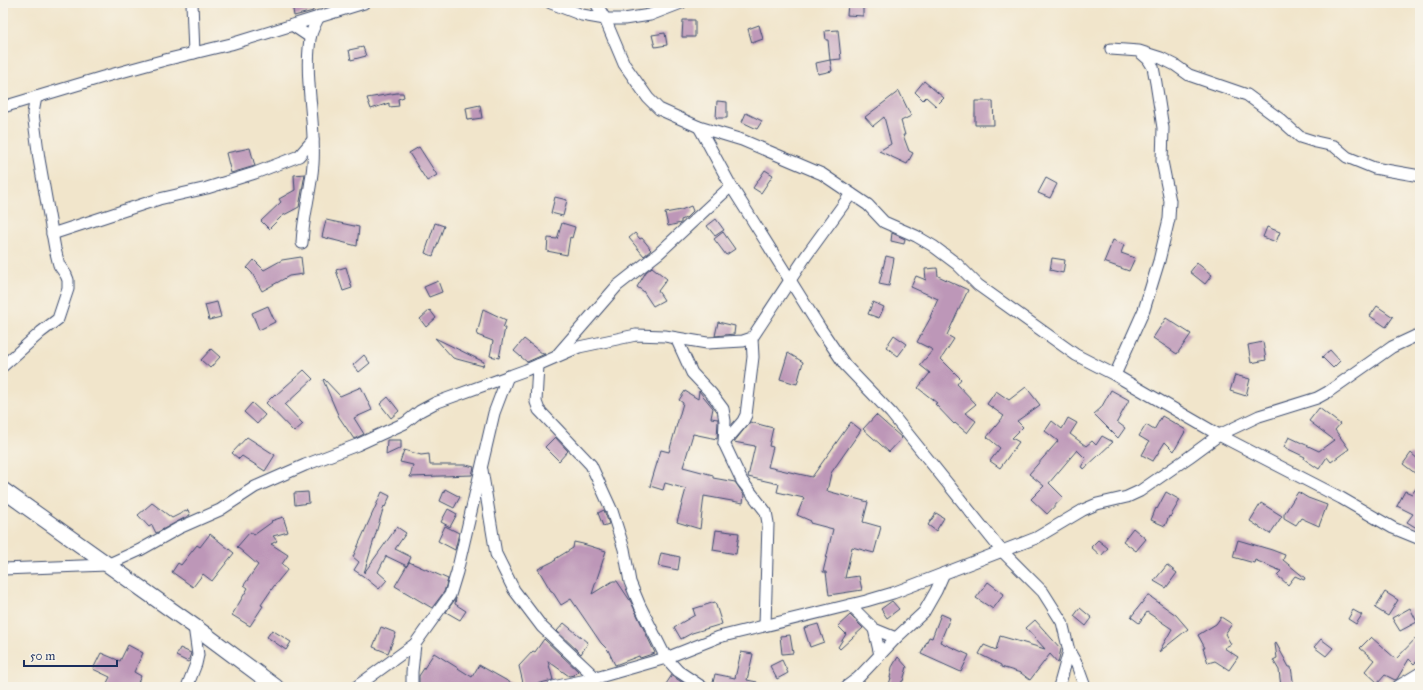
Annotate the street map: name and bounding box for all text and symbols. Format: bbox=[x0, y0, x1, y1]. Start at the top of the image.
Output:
scale bar bbox=[24, 642, 117, 668]
text: 50 m bbox=[30, 649, 55, 663]

